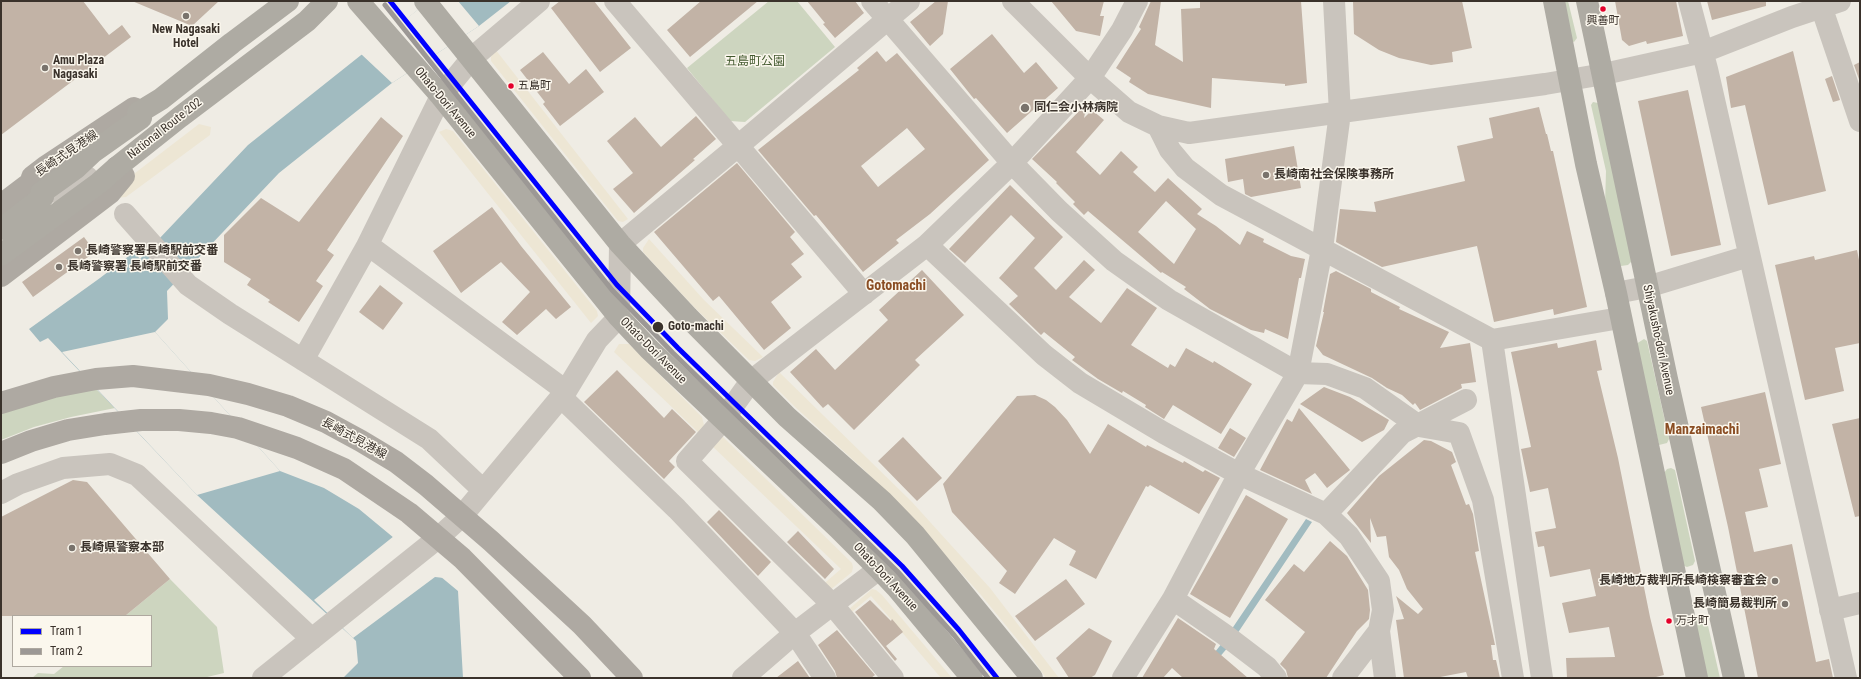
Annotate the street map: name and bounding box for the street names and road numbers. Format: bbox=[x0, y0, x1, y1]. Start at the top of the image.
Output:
street label: Ohato-Dori Avenue bbox=[411, 65, 479, 141]
street label: National Route 202 bbox=[125, 95, 205, 163]
street label: 長崎式見港線 bbox=[33, 128, 101, 180]
street label: Shiyakusho-dori Avenue bbox=[1639, 283, 1677, 397]
street label: Ohato-Dori Avenue bbox=[617, 315, 689, 387]
street label: 長崎式見港線 bbox=[319, 415, 389, 463]
street label: Ohato-Dori Avenue bbox=[850, 540, 920, 614]

